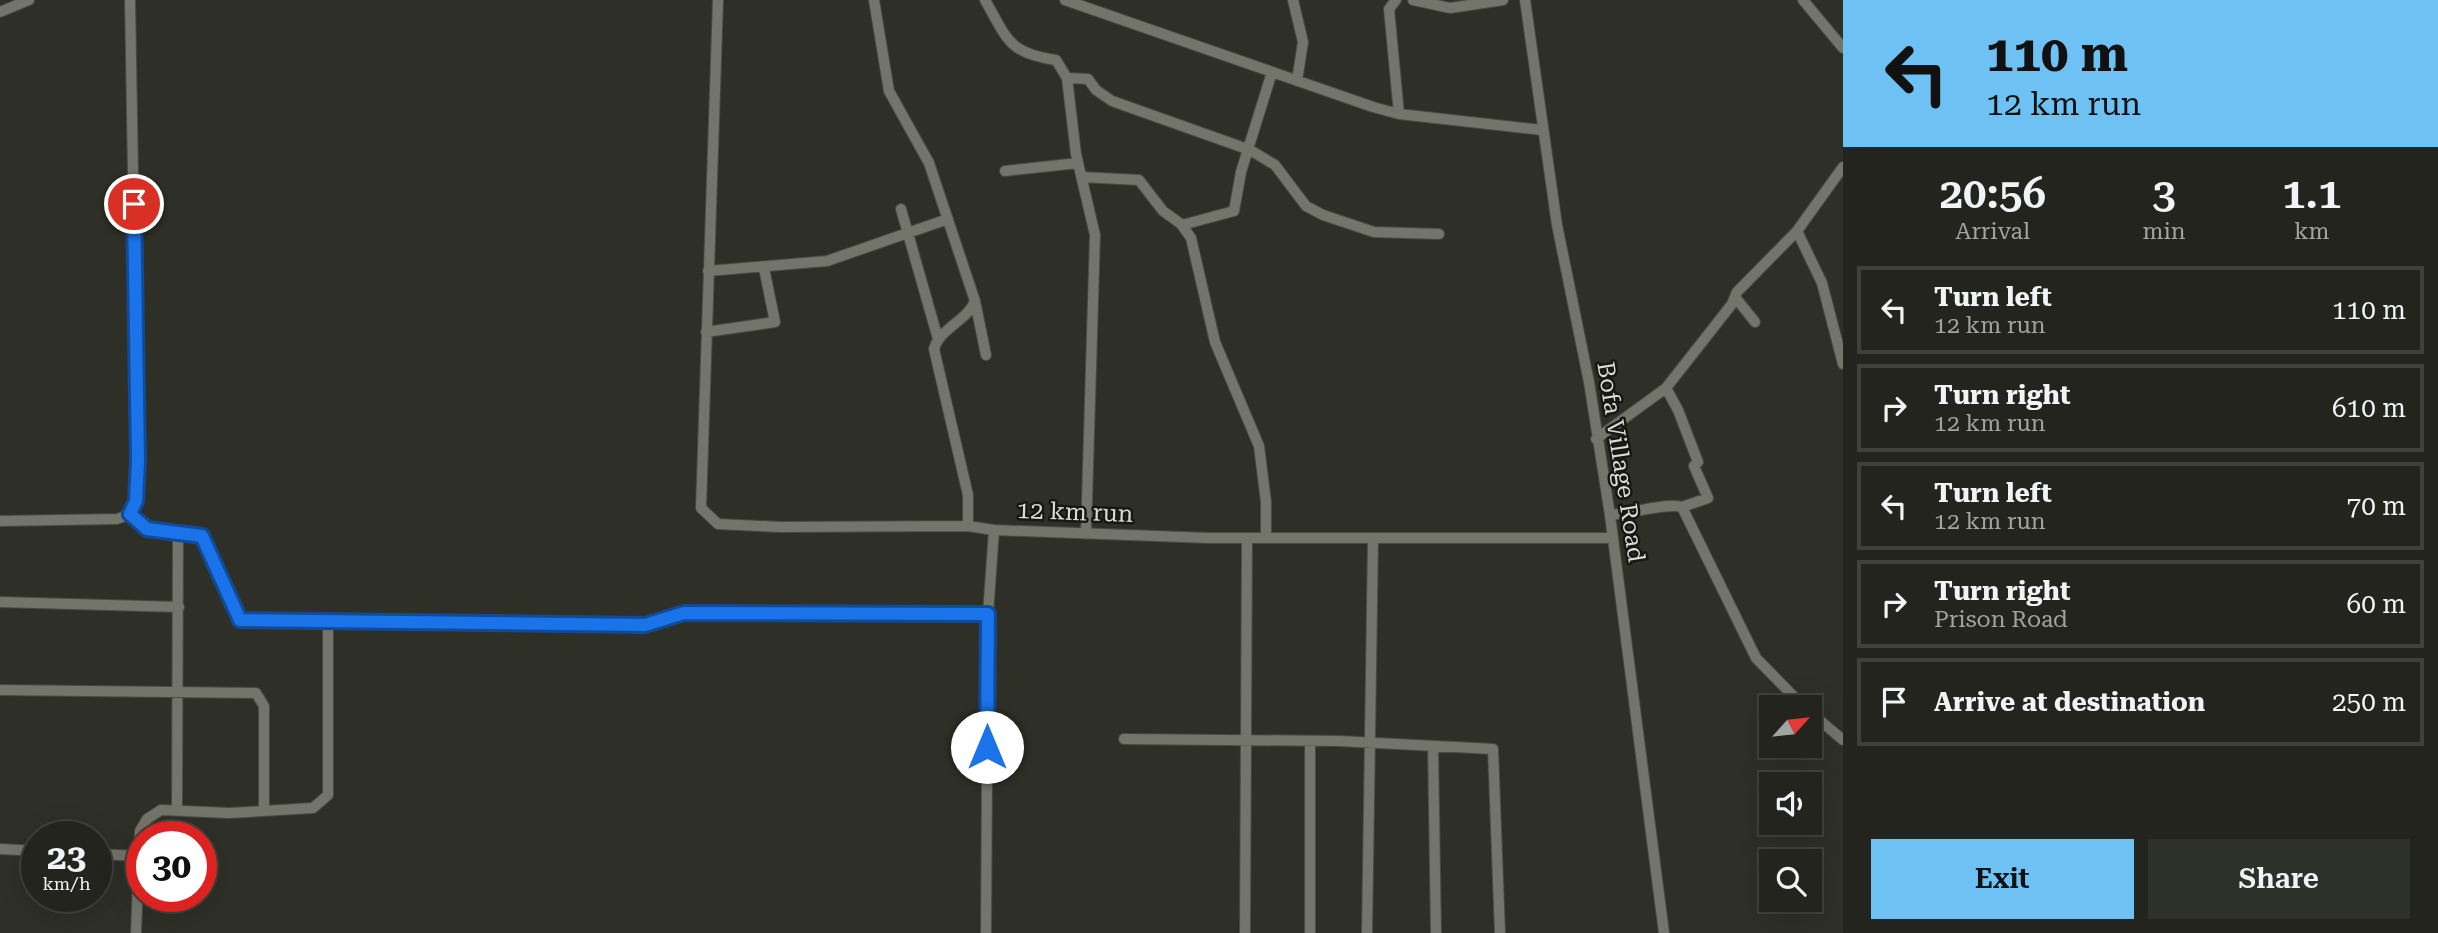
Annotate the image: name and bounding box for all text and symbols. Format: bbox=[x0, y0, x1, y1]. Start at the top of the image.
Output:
text: 110 m bbox=[1986, 26, 2128, 83]
icon: left bbox=[1871, 28, 1962, 119]
text: 12 km run bbox=[1986, 85, 2141, 123]
text: 20:56 bbox=[1939, 169, 2046, 218]
text: 3 bbox=[2152, 169, 2176, 218]
text: 1.1 bbox=[2282, 169, 2341, 218]
pin bbox=[104, 174, 164, 234]
icon: arrive bbox=[115, 185, 153, 223]
text: Arrival bbox=[1955, 218, 2030, 245]
text: min bbox=[2142, 218, 2186, 245]
text: km bbox=[2294, 218, 2330, 245]
text: Turn left bbox=[1934, 282, 2052, 312]
icon: left bbox=[1875, 291, 1913, 329]
text: 110 m bbox=[2332, 295, 2406, 325]
text: 12 km run bbox=[1934, 312, 2046, 339]
street label: Bofa Village Road bbox=[1591, 360, 1651, 564]
text: Turn right bbox=[1934, 380, 2070, 410]
icon: right bbox=[1875, 389, 1913, 427]
text: 610 m bbox=[2332, 393, 2406, 423]
text: 12 km run bbox=[1934, 410, 2046, 437]
text: Turn left bbox=[1934, 478, 2052, 508]
icon: left bbox=[1875, 487, 1913, 525]
text: 70 m bbox=[2347, 491, 2406, 521]
street label: 12 km run bbox=[1016, 496, 1134, 528]
text: 12 km run bbox=[1934, 508, 2046, 535]
text: Turn right bbox=[1934, 576, 2070, 606]
icon: right bbox=[1875, 585, 1913, 623]
text: 60 m bbox=[2347, 589, 2406, 619]
text: Prison Road bbox=[1934, 606, 2068, 633]
icon: arrive bbox=[1875, 683, 1913, 721]
text: Arrive at destination bbox=[1934, 687, 2205, 717]
text: 250 m bbox=[2332, 687, 2406, 717]
north arrow bbox=[1759, 695, 1822, 758]
map controls bbox=[1759, 695, 1822, 912]
position arrow bbox=[950, 710, 1024, 784]
button: sound bbox=[1759, 772, 1822, 835]
speed limit sign: 30 bbox=[126, 821, 217, 912]
text: 23 bbox=[47, 837, 86, 878]
button: Exit bbox=[1871, 839, 2134, 919]
button: Share bbox=[2148, 839, 2410, 919]
button: search bbox=[1759, 849, 1822, 912]
text: km/h bbox=[42, 873, 91, 894]

